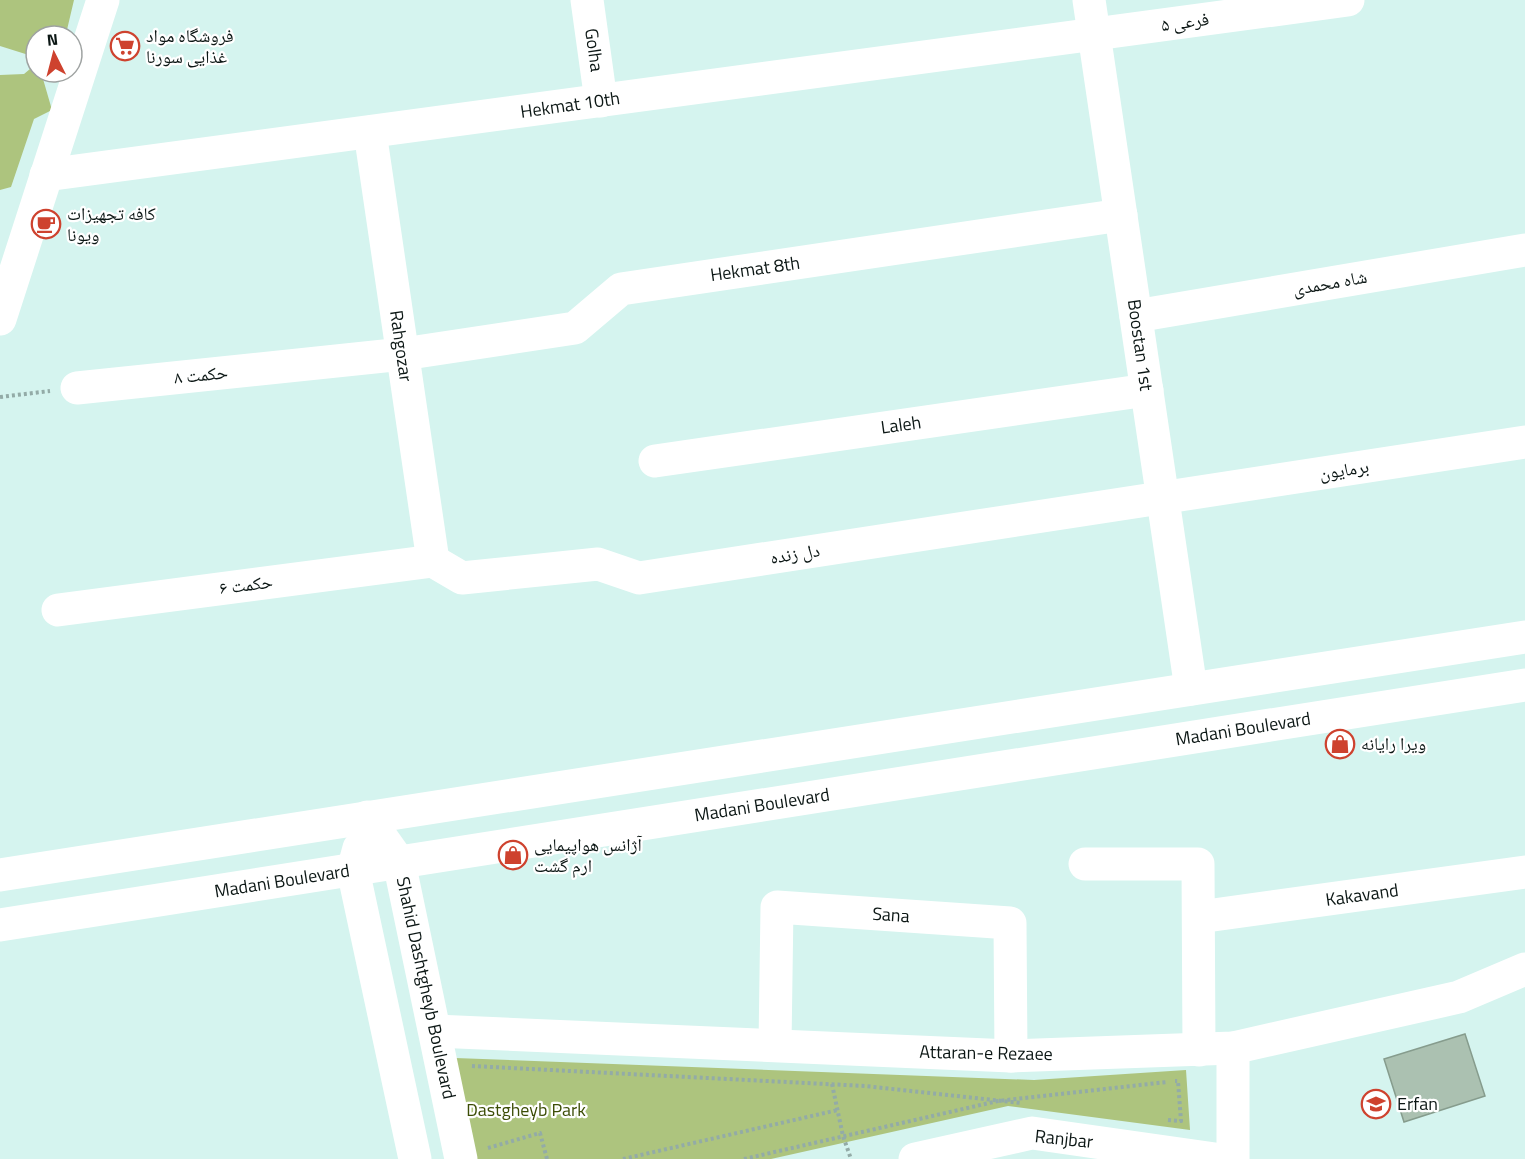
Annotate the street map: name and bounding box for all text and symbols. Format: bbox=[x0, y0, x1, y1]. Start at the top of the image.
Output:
street label: فرعی ۵ bbox=[1159, 5, 1211, 38]
place label: فروشگاه مواد غذایی سورنا bbox=[146, 22, 234, 70]
north arrow bbox=[24, 24, 84, 84]
text: N bbox=[46, 27, 59, 52]
street label: Golha bbox=[578, 27, 611, 73]
supermarket icon: فروشگاه مواد غذایی سورنا bbox=[109, 30, 141, 62]
street label: Hekmat 10th bbox=[518, 84, 621, 125]
place label: کافه تجهیزات ویونا bbox=[67, 200, 156, 248]
cafe icon: کافه تجهیزات ویونا bbox=[30, 208, 62, 240]
street label: Hekmat 8th bbox=[708, 249, 801, 288]
street label: شاه محمدی bbox=[1291, 263, 1369, 302]
street label: Boostan 1st bbox=[1121, 297, 1160, 393]
street label: Rahgozar bbox=[383, 308, 420, 383]
street label: حکمت ۸ bbox=[173, 358, 229, 391]
street label: Laleh bbox=[879, 408, 923, 441]
street label: برمایون bbox=[1317, 452, 1371, 487]
street label: دل زنده bbox=[768, 536, 822, 571]
street label: حکمت ۶ bbox=[218, 568, 274, 601]
street label: Madani Boulevard bbox=[1173, 704, 1312, 753]
shop icon: ویرا رایانه bbox=[1324, 728, 1356, 760]
place label: ویرا رایانه bbox=[1361, 730, 1426, 757]
street label: Madani Boulevard bbox=[692, 780, 831, 829]
place label: آژانس هواپیمایی ارم‌ گشت bbox=[534, 831, 642, 879]
shop icon: آژانس هواپیمایی ارم‌ گشت bbox=[497, 839, 529, 871]
street label: Madani Boulevard bbox=[212, 856, 351, 905]
street label: Shahid Dashtgheyb Boulevard bbox=[390, 874, 463, 1102]
street label: Kakavand bbox=[1324, 876, 1400, 913]
street label: Sana bbox=[871, 900, 911, 929]
street label: Attaran-e Rezaee bbox=[919, 1038, 1053, 1067]
school or university icon: Erfan bbox=[1360, 1088, 1392, 1120]
place label: Erfan bbox=[1397, 1090, 1438, 1117]
park label: Dastgheyb Park bbox=[466, 1096, 586, 1123]
street label: Ranjbar bbox=[1034, 1122, 1095, 1155]

